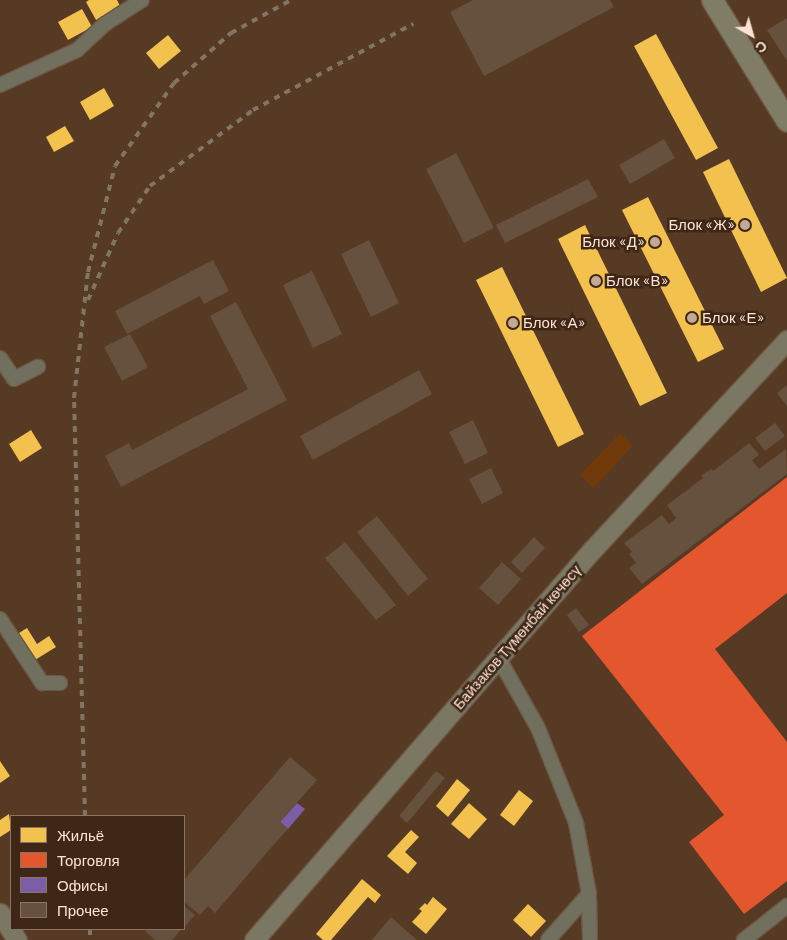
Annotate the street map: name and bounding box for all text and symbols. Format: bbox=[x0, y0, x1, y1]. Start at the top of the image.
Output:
north arrow bbox=[727, 10, 777, 60]
text: С bbox=[752, 37, 771, 57]
place label: Блок «Ж» bbox=[668, 216, 735, 234]
marker: Блок «Ж» bbox=[739, 219, 751, 231]
place label: Блок «Д» bbox=[582, 233, 645, 251]
marker: Блок «Д» bbox=[649, 236, 661, 248]
place label: Блок «В» bbox=[606, 272, 669, 290]
marker: Блок «В» bbox=[590, 275, 602, 287]
place label: Блок «Е» bbox=[702, 309, 765, 327]
marker: Блок «Е» bbox=[686, 312, 698, 324]
place label: Блок «А» bbox=[523, 314, 586, 332]
marker: Блок «А» bbox=[507, 317, 519, 329]
street label: Байзаков Түмөнбай көчөсү bbox=[449, 561, 585, 713]
legend bbox=[10, 815, 185, 930]
text: Жильё bbox=[57, 826, 104, 844]
text: Торговля bbox=[57, 851, 120, 869]
text: Офисы bbox=[57, 876, 108, 894]
text: Прочее bbox=[57, 901, 109, 919]

